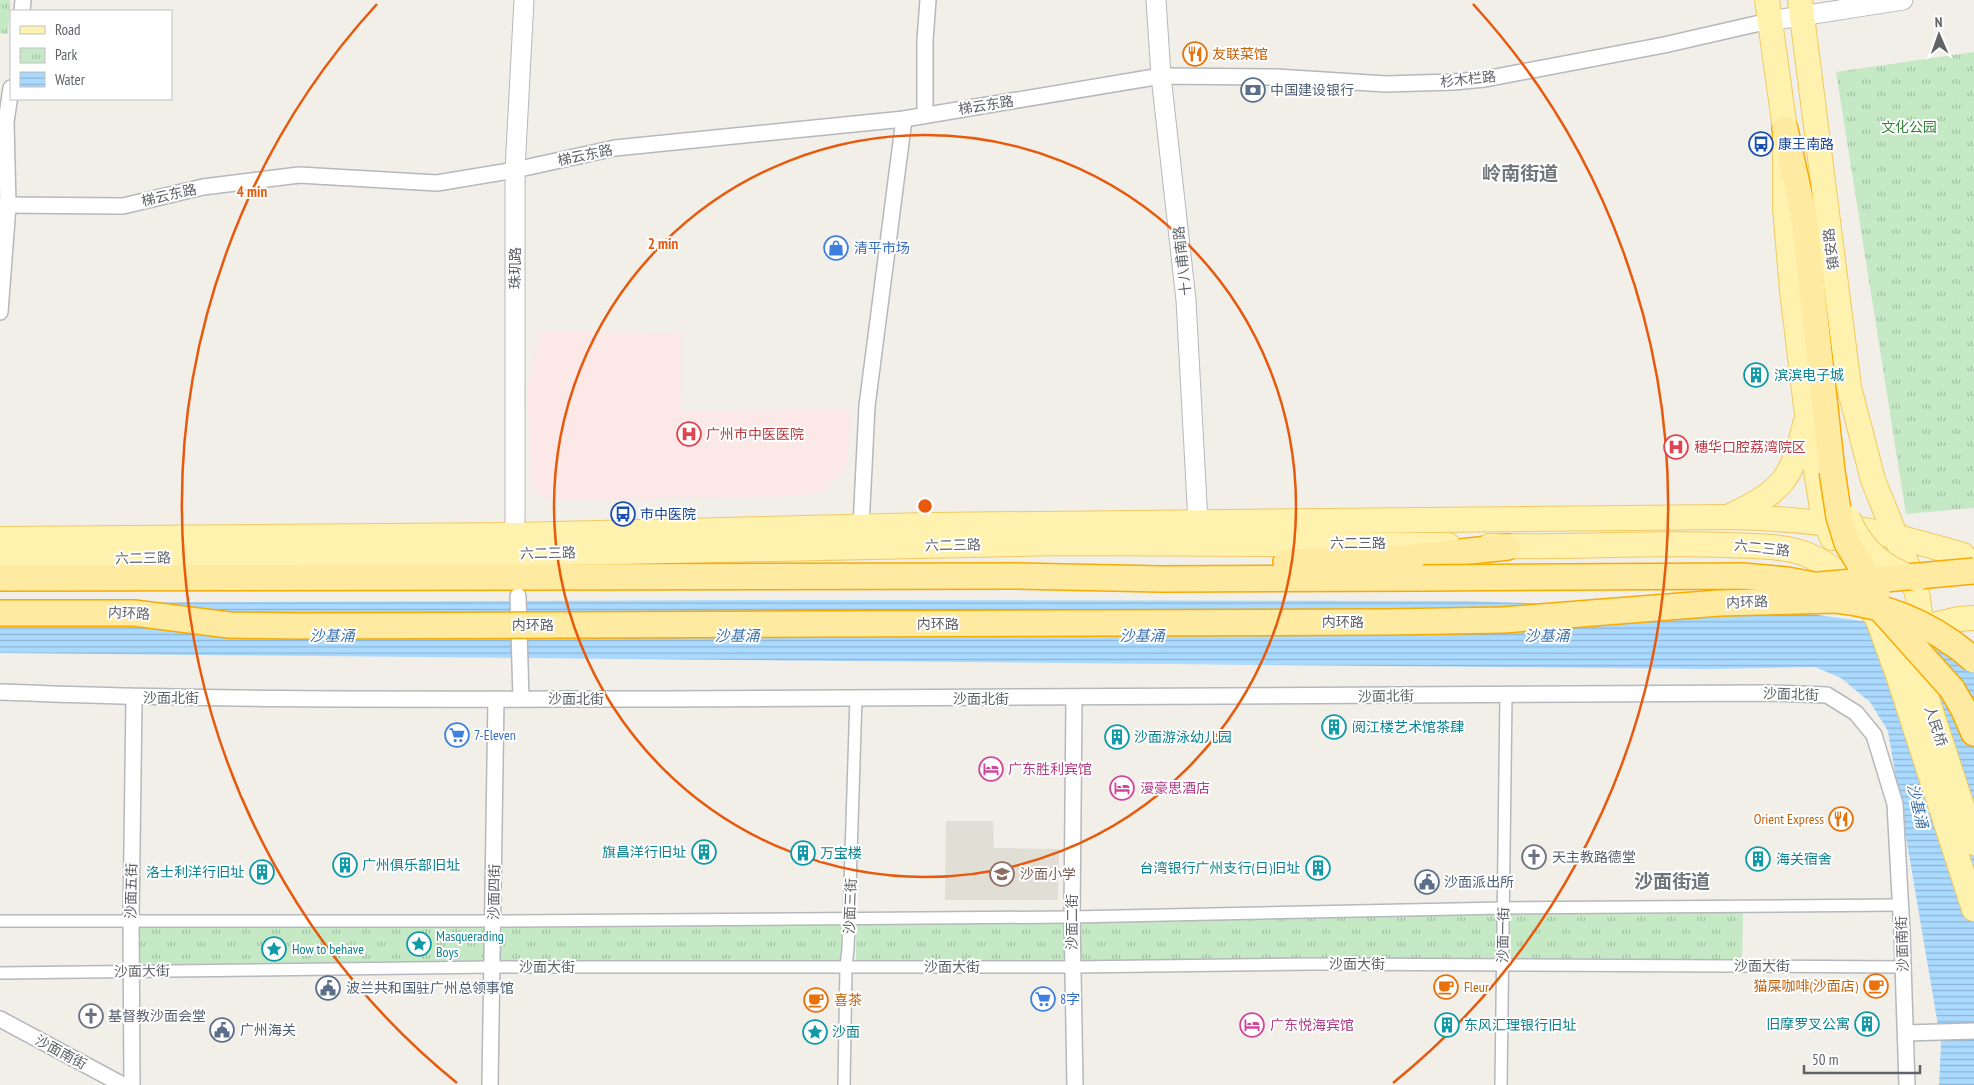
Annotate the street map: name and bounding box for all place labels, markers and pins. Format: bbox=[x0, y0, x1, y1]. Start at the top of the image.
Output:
restaurant icon: 友联菜馆 bbox=[1182, 41, 1208, 67]
place label: 友联菜馆 bbox=[1212, 45, 1268, 63]
bank icon: 中国建设银行 bbox=[1240, 77, 1266, 103]
place label: 中国建设银行 bbox=[1270, 81, 1354, 99]
bus stop icon: 康王南路 bbox=[1748, 131, 1774, 157]
place label: 康王南路 bbox=[1778, 135, 1834, 153]
shop icon: 清平市场 bbox=[823, 235, 849, 261]
place label: 清平市场 bbox=[854, 239, 910, 257]
building icon: 滨滨电子城 bbox=[1743, 362, 1769, 388]
place label: 滨滨电子城 bbox=[1774, 366, 1844, 384]
hospital icon: 广州市中医医院 bbox=[676, 421, 702, 447]
place label: 广州市中医医院 bbox=[706, 425, 804, 443]
hospital icon: 穗华口腔荔湾院区 bbox=[1663, 434, 1689, 460]
place label: 穗华口腔荔湾院区 bbox=[1694, 438, 1806, 456]
centre of rings bbox=[916, 497, 934, 515]
bus stop icon: 市中医院 bbox=[610, 501, 636, 527]
place label: 市中医院 bbox=[640, 505, 696, 523]
building icon: 阅江楼艺术馆茶肆 bbox=[1321, 714, 1347, 740]
place label: 阅江楼艺术馆茶肆 bbox=[1352, 718, 1464, 736]
supermarket icon: 7-Eleven bbox=[444, 722, 470, 748]
building icon: 沙面游泳幼儿园 bbox=[1104, 724, 1130, 750]
place label: 7-Eleven bbox=[474, 726, 516, 744]
place label: 沙面游泳幼儿园 bbox=[1134, 728, 1232, 746]
hotel icon: 广东胜利宾馆 bbox=[978, 756, 1004, 782]
place label: 广东胜利宾馆 bbox=[1008, 760, 1092, 778]
hotel icon: 漫豪思酒店 bbox=[1109, 775, 1135, 801]
place label: 漫豪思酒店 bbox=[1140, 779, 1210, 797]
restaurant icon: Orient Express bbox=[1828, 806, 1854, 832]
place label: Orient Express bbox=[1754, 810, 1824, 828]
building icon: 旗昌洋行旧址 bbox=[691, 839, 717, 865]
building icon: 万宝楼 bbox=[790, 840, 816, 866]
place label: 旗昌洋行旧址 bbox=[602, 843, 686, 861]
place label: 万宝楼 bbox=[820, 844, 862, 862]
church icon: 天主教路德堂 bbox=[1521, 844, 1547, 870]
building icon: 海关宿舍 bbox=[1745, 846, 1771, 872]
place label: 天主教路德堂 bbox=[1552, 848, 1636, 866]
place label: 海关宿舍 bbox=[1776, 850, 1832, 868]
building icon: 广州俱乐部旧址 bbox=[332, 852, 358, 878]
building icon: 台湾银行广州支行(日)旧址 bbox=[1305, 855, 1331, 881]
place label: 广州俱乐部旧址 bbox=[362, 856, 460, 874]
building icon: 洛士利洋行旧址 bbox=[249, 859, 275, 885]
place label: 台湾银行广州支行(日)旧址 bbox=[1139, 859, 1300, 877]
school or university icon: 沙面小学 bbox=[989, 861, 1015, 887]
place label: 洛士利洋行旧址 bbox=[146, 863, 244, 881]
place label: 沙面小学 bbox=[1020, 865, 1076, 883]
public building icon: 沙面派出所 bbox=[1414, 869, 1440, 895]
place label: 沙面派出所 bbox=[1444, 873, 1514, 891]
place label: Masquerading Boys bbox=[436, 927, 504, 961]
place icon: Masquerading Boys bbox=[406, 931, 432, 957]
place icon: How to behave bbox=[261, 936, 287, 962]
place label: How to behave bbox=[292, 940, 364, 958]
cafe icon: 猫屎咖啡(沙面店) bbox=[1863, 973, 1889, 999]
cafe icon: Fleur bbox=[1433, 974, 1459, 1000]
public building icon: 波兰共和国驻广州总领事馆 bbox=[315, 975, 341, 1001]
place label: 猫屎咖啡(沙面店) bbox=[1753, 977, 1859, 995]
place label: Fleur bbox=[1464, 978, 1489, 996]
place label: 波兰共和国驻广州总领事馆 bbox=[346, 979, 514, 997]
supermarket icon: 8字 bbox=[1030, 986, 1056, 1012]
cafe icon: 喜茶 bbox=[803, 987, 829, 1013]
place label: 8字 bbox=[1060, 990, 1080, 1008]
place label: 喜茶 bbox=[834, 991, 862, 1009]
church icon: 基督教沙面会堂 bbox=[78, 1003, 104, 1029]
place label: 基督教沙面会堂 bbox=[108, 1007, 206, 1025]
building icon: 旧摩罗叉公寓 bbox=[1854, 1011, 1880, 1037]
hotel icon: 广东悦海宾馆 bbox=[1239, 1012, 1265, 1038]
building icon: 东风汇理银行旧址 bbox=[1434, 1012, 1460, 1038]
place label: 旧摩罗叉公寓 bbox=[1766, 1015, 1850, 1033]
place label: 广东悦海宾馆 bbox=[1270, 1016, 1354, 1034]
place label: 东风汇理银行旧址 bbox=[1464, 1016, 1576, 1034]
public building icon: 广州海关 bbox=[209, 1017, 235, 1043]
place icon: 沙面 bbox=[802, 1019, 828, 1045]
place label: 广州海关 bbox=[240, 1021, 296, 1039]
place label: 沙面 bbox=[832, 1023, 860, 1041]

